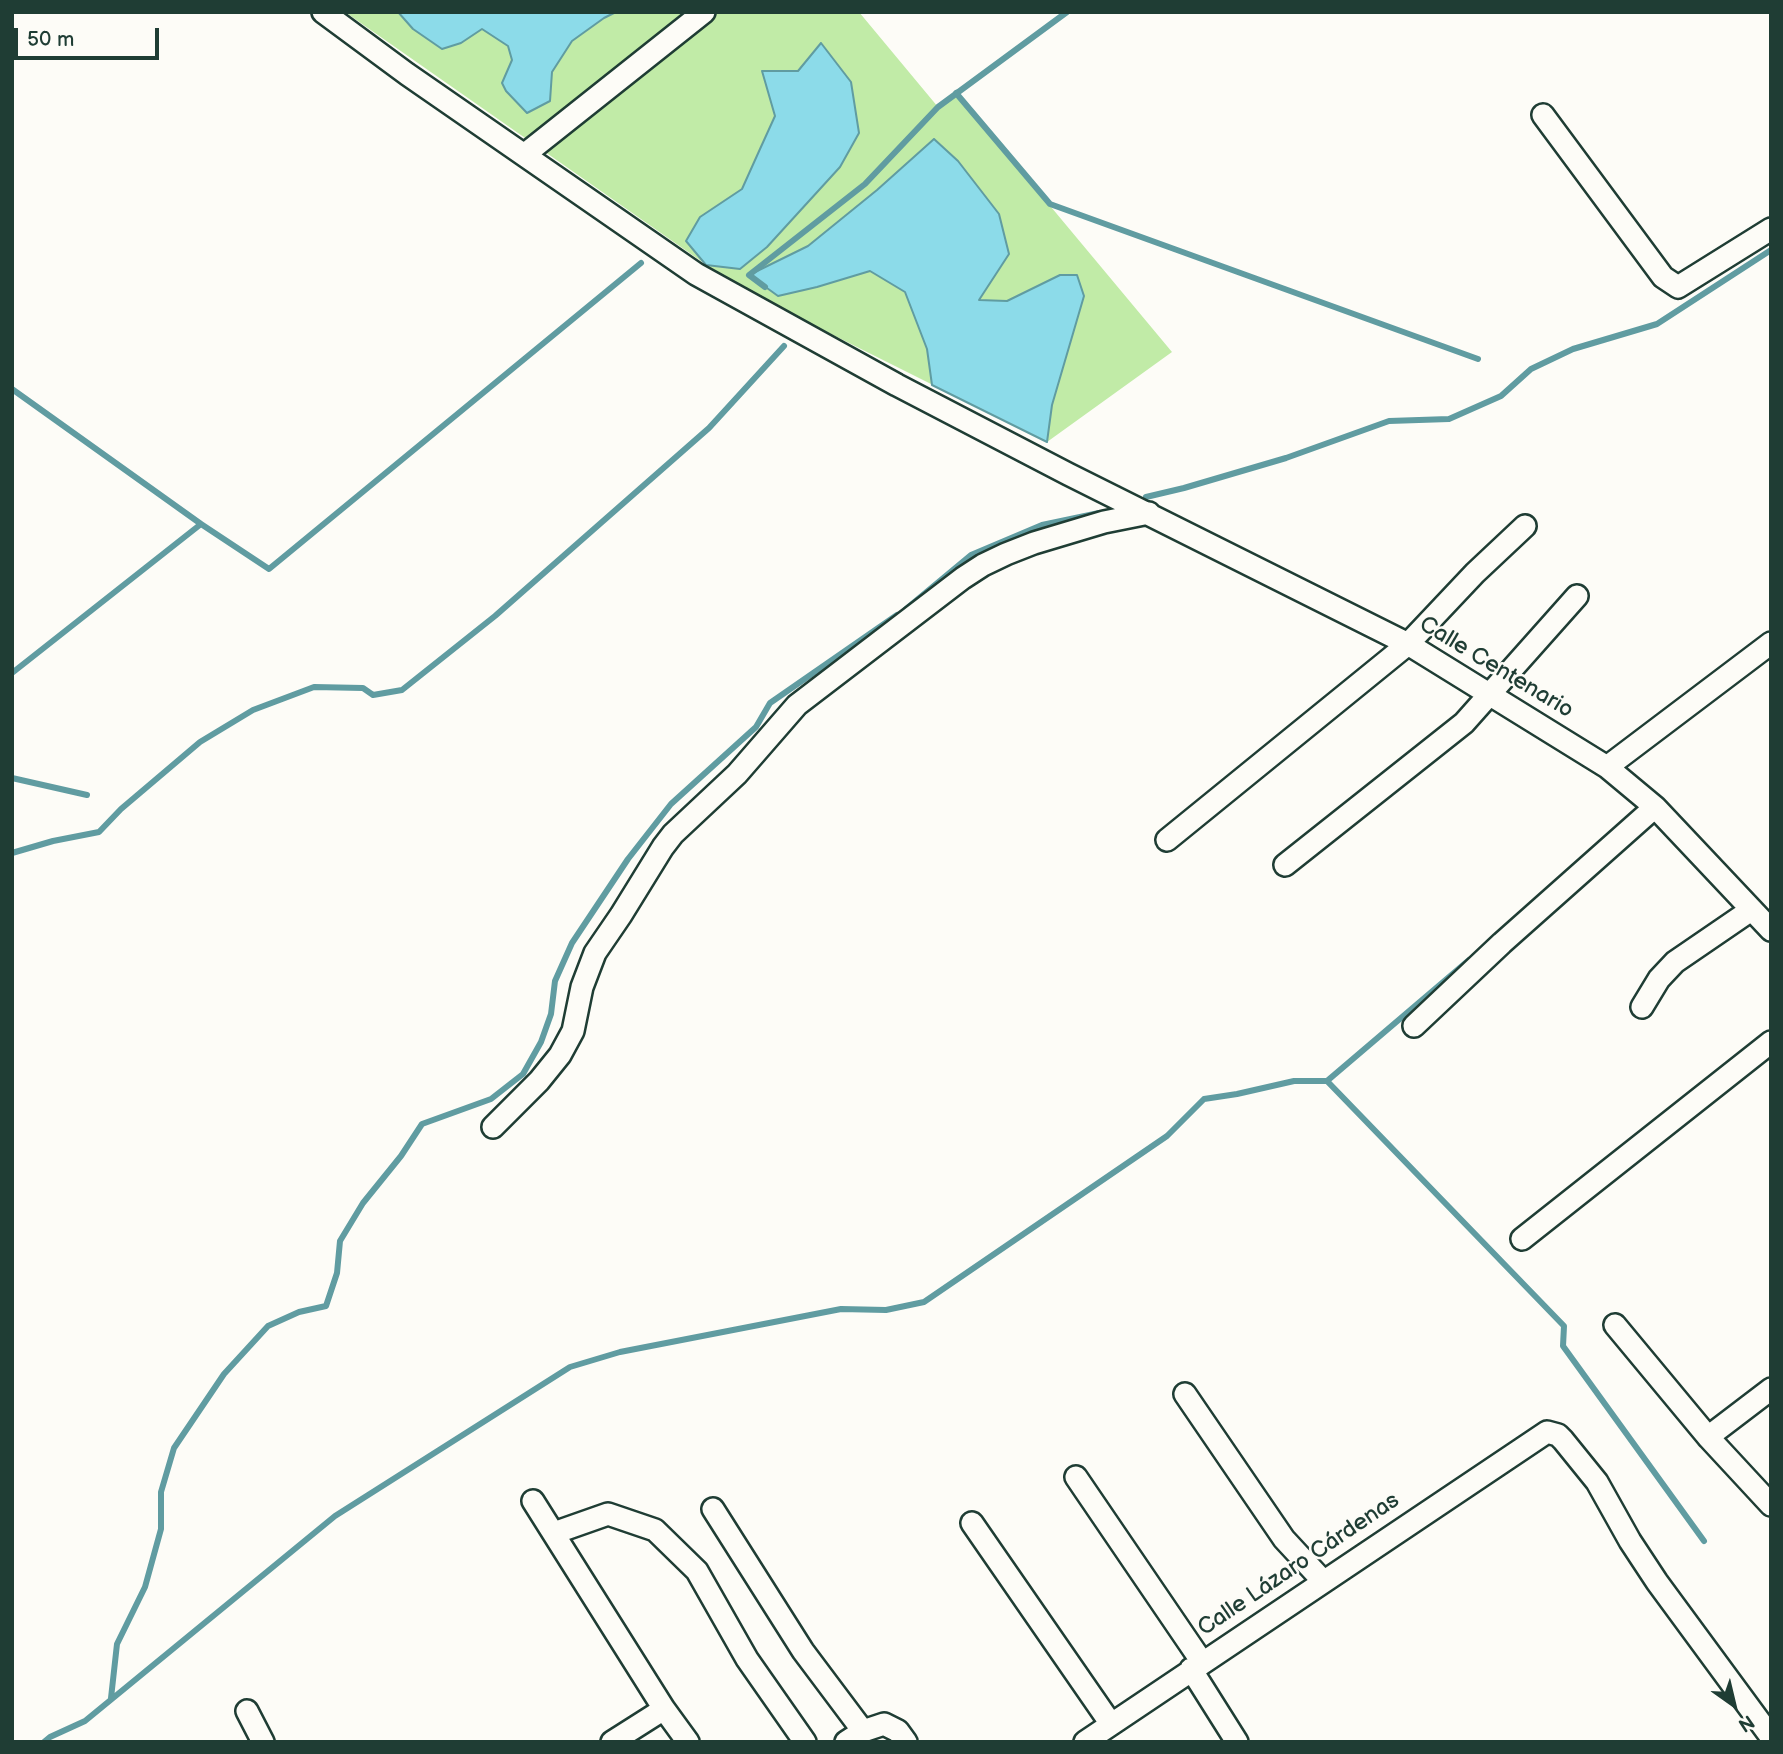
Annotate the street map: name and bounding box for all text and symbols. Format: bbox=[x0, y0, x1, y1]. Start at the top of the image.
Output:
scale bar bbox=[18, 14, 163, 58]
text: 50 m bbox=[27, 27, 74, 52]
street label: Calle Centenario bbox=[1414, 611, 1578, 725]
street label: Calle Lázaro Cárdenas bbox=[1193, 1487, 1405, 1643]
north arrow bbox=[1699, 1670, 1769, 1740]
text: N bbox=[1734, 1709, 1758, 1736]

